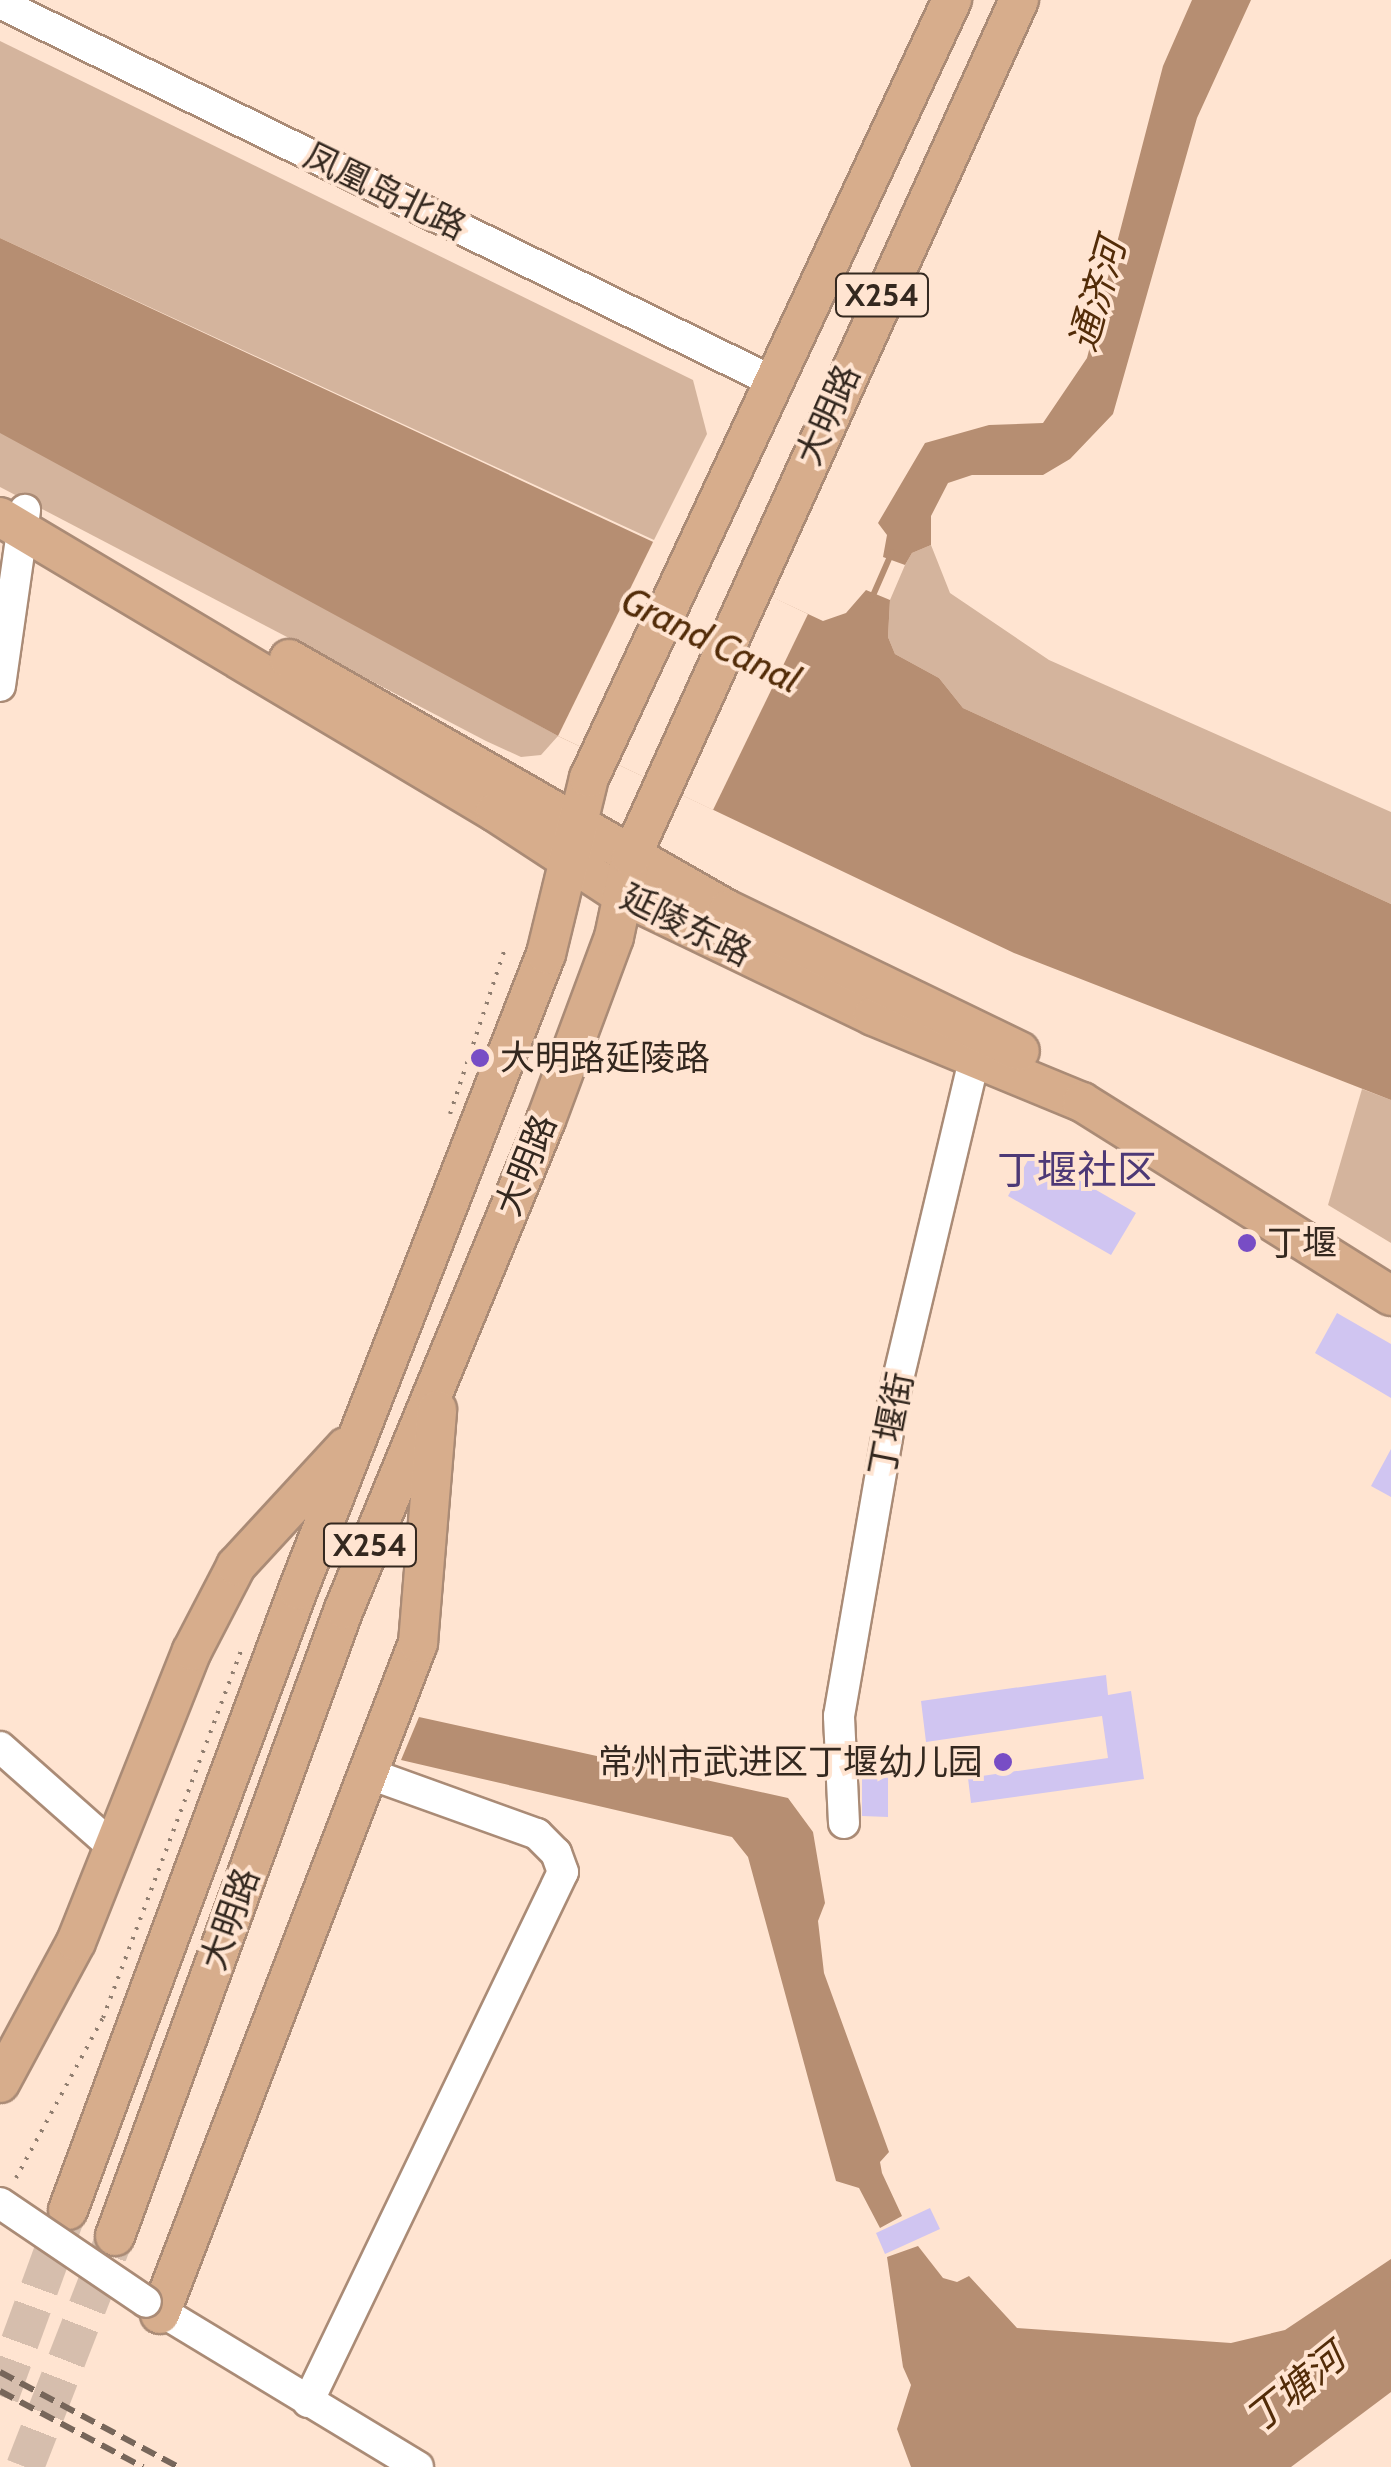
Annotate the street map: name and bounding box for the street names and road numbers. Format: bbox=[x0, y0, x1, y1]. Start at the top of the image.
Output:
street label: 凤凰岛北路 bbox=[297, 134, 473, 248]
road number: X254 bbox=[834, 268, 930, 322]
street label: 大明路 bbox=[787, 358, 869, 472]
street label: 延陵东路 bbox=[614, 875, 758, 975]
street label: 大明路 bbox=[487, 1108, 565, 1222]
street label: 丁堰街 bbox=[860, 1368, 922, 1480]
road number: X254 bbox=[322, 1518, 418, 1572]
street label: 大明路 bbox=[192, 1862, 268, 1976]

